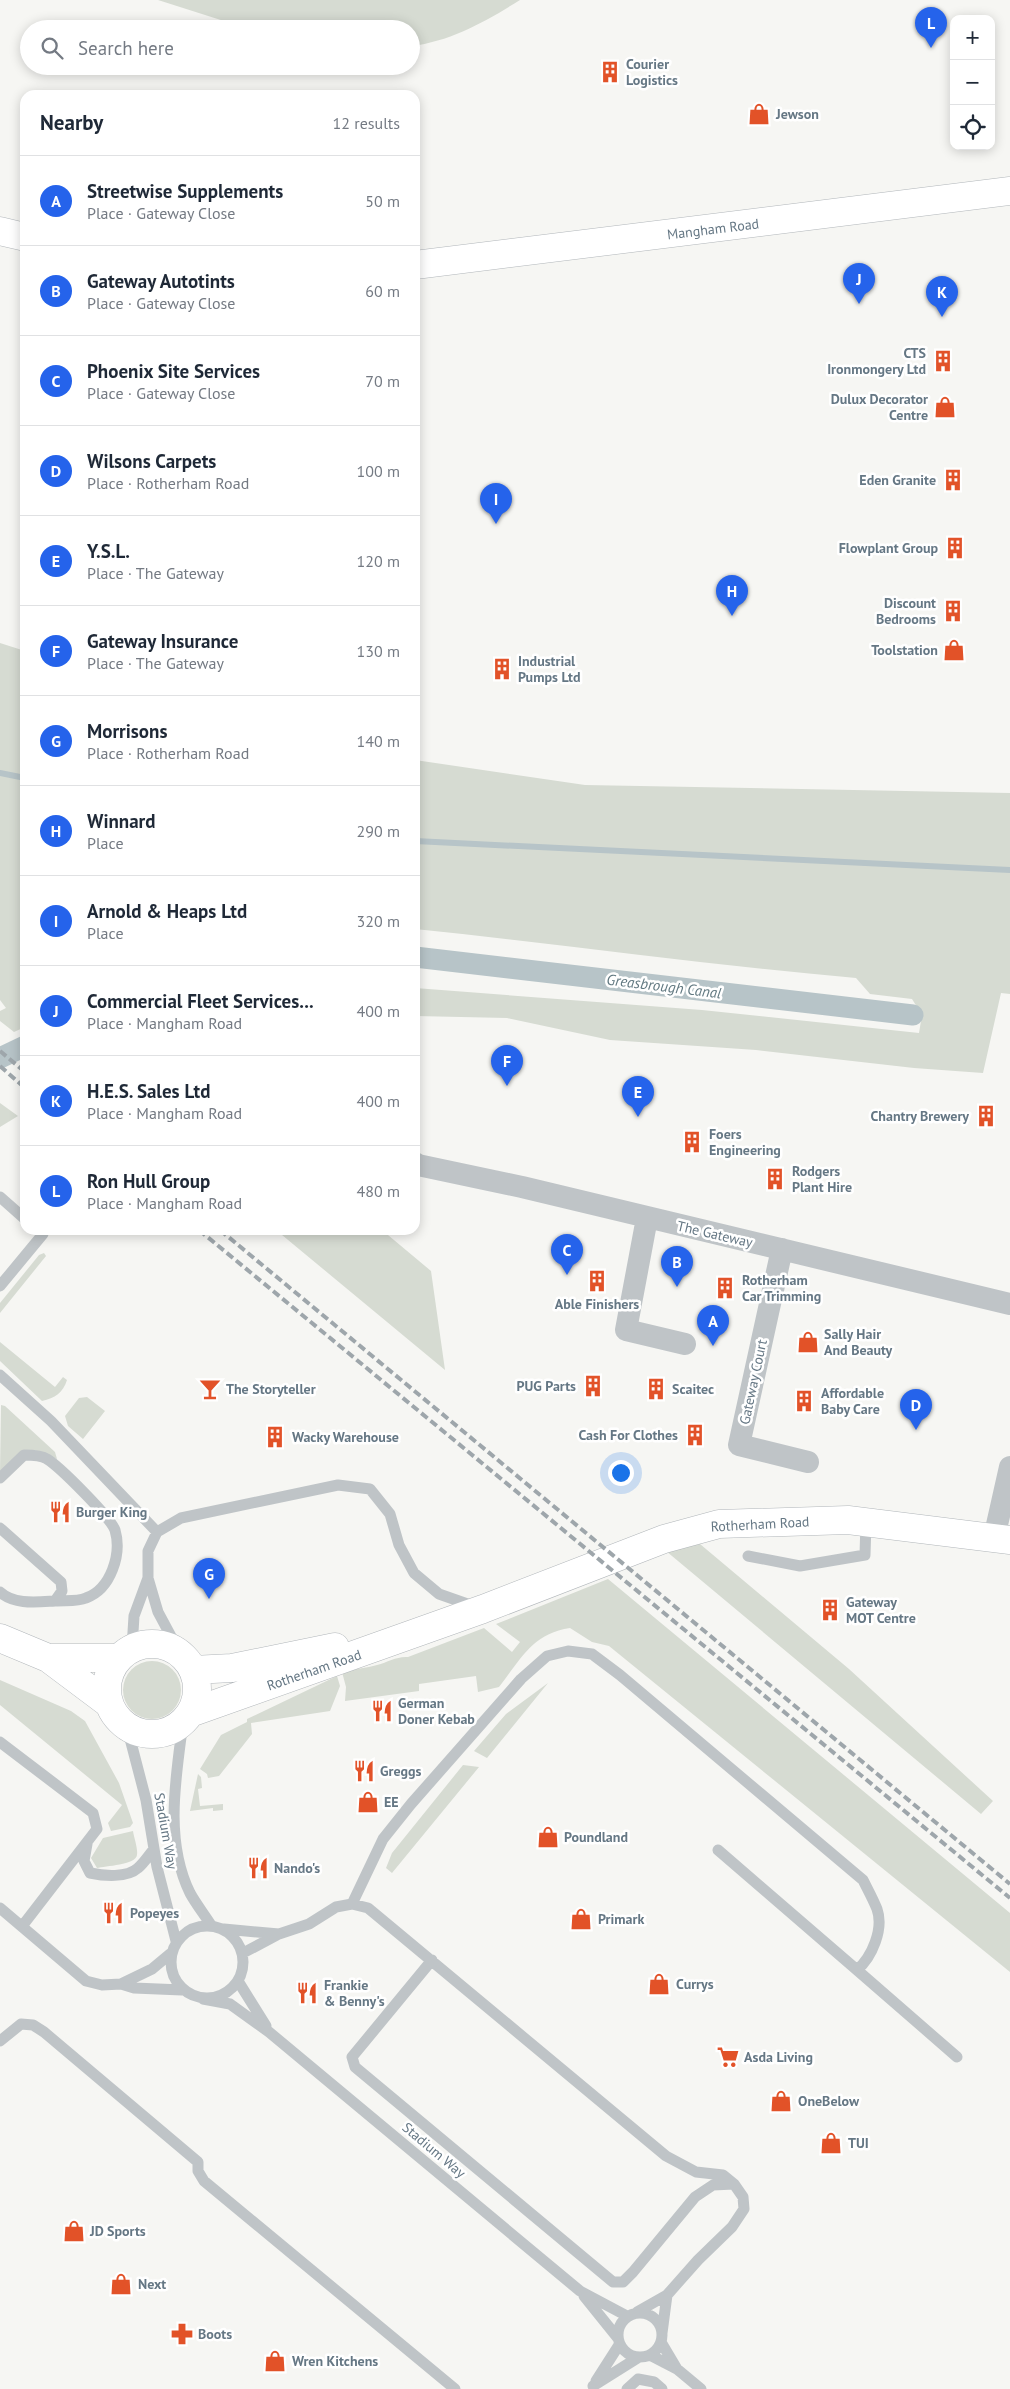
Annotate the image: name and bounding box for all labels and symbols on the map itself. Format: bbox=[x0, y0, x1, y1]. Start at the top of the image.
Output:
pin: L bbox=[915, 7, 947, 48]
place label: Courier Logistics bbox=[626, 55, 678, 89]
building icon: Courier Logistics bbox=[597, 59, 623, 85]
shop icon: Jewson bbox=[746, 101, 772, 127]
place label: Jewson bbox=[775, 105, 819, 123]
street label: Mangham Road bbox=[666, 214, 760, 244]
pin: J bbox=[843, 263, 875, 304]
pin: K bbox=[926, 276, 958, 317]
place label: CTS Ironmongery Ltd bbox=[827, 344, 926, 378]
building icon: CTS Ironmongery Ltd bbox=[930, 348, 956, 374]
place label: Dulux Decorator Centre bbox=[831, 390, 928, 424]
shop icon: Dulux Decorator Centre bbox=[932, 394, 958, 420]
building icon: Eden Granite bbox=[940, 467, 966, 493]
place label: Eden Granite bbox=[859, 471, 936, 489]
pin: I bbox=[480, 483, 512, 524]
building icon: Flowplant Group bbox=[942, 535, 968, 561]
place label: Flowplant Group bbox=[839, 539, 938, 557]
pin: H bbox=[716, 575, 748, 616]
place label: Discount Bedrooms bbox=[876, 594, 936, 628]
building icon: Discount Bedrooms bbox=[940, 598, 966, 624]
shop icon: Toolstation bbox=[941, 637, 967, 663]
place label: Toolstation bbox=[871, 641, 938, 659]
place label: Industrial Pumps Ltd bbox=[518, 652, 581, 686]
building icon: Industrial Pumps Ltd bbox=[489, 656, 515, 682]
water label: Greasbrough Canal bbox=[606, 970, 722, 1002]
pin: F bbox=[491, 1045, 523, 1086]
pin: E bbox=[622, 1076, 654, 1117]
building icon: Chantry Brewery bbox=[973, 1103, 999, 1129]
place label: Chantry Brewery bbox=[871, 1107, 969, 1125]
place label: Foers Engineering bbox=[709, 1125, 781, 1159]
building icon: Foers Engineering bbox=[679, 1129, 705, 1155]
place label: Rodgers Plant Hire bbox=[792, 1162, 852, 1196]
building icon: Rodgers Plant Hire bbox=[762, 1166, 788, 1192]
street label: The Gateway bbox=[675, 1217, 755, 1252]
pin: C bbox=[551, 1234, 583, 1275]
pin: B bbox=[661, 1246, 693, 1287]
building icon: Able Finishers bbox=[584, 1268, 610, 1294]
place label: Rotherham Car Trimming bbox=[742, 1271, 821, 1305]
building icon: Rotherham Car Trimming bbox=[712, 1275, 738, 1301]
place label: Able Finishers bbox=[555, 1295, 639, 1313]
pin: A bbox=[697, 1305, 729, 1346]
place label: Sally Hair And Beauty bbox=[824, 1325, 893, 1359]
shop icon: Sally Hair And Beauty bbox=[795, 1329, 821, 1355]
street label: Gateway Court bbox=[735, 1338, 771, 1426]
building icon: PUG Parts bbox=[580, 1373, 606, 1399]
bar icon: The Storyteller bbox=[197, 1376, 223, 1402]
building icon: Scaitec bbox=[643, 1376, 669, 1402]
place label: PUG Parts bbox=[516, 1377, 576, 1395]
place label: The Storyteller bbox=[226, 1380, 316, 1398]
place label: Scaitec bbox=[672, 1380, 714, 1398]
place label: Affordable Baby Care bbox=[821, 1384, 884, 1418]
building icon: Affordable Baby Care bbox=[791, 1388, 817, 1414]
pin: D bbox=[900, 1389, 932, 1430]
building icon: Cash For Clothes bbox=[682, 1422, 708, 1448]
building icon: Wacky Warehouse bbox=[262, 1424, 288, 1450]
place label: Cash For Clothes bbox=[578, 1426, 678, 1444]
place label: Wacky Warehouse bbox=[292, 1428, 399, 1446]
your location bbox=[608, 1460, 634, 1486]
restaurant icon: Burger King bbox=[47, 1499, 73, 1525]
place label: Burger King bbox=[76, 1503, 147, 1521]
street label: Rotherham Road bbox=[710, 1512, 810, 1536]
pin: G bbox=[193, 1558, 225, 1599]
place label: Gateway MOT Centre bbox=[846, 1593, 916, 1627]
building icon: Gateway MOT Centre bbox=[817, 1597, 843, 1623]
street label: Rotherham Road bbox=[264, 1645, 364, 1695]
place label: German Doner Kebab bbox=[398, 1694, 475, 1728]
restaurant icon: German Doner Kebab bbox=[369, 1698, 395, 1724]
restaurant icon: Greggs bbox=[351, 1758, 377, 1784]
place label: Greggs bbox=[380, 1762, 421, 1780]
shop icon: EE bbox=[355, 1789, 381, 1815]
street label: Stadium Way bbox=[150, 1791, 182, 1871]
place label: EE bbox=[384, 1793, 399, 1811]
shop icon: Poundland bbox=[535, 1824, 561, 1850]
place label: Poundland bbox=[564, 1828, 628, 1846]
restaurant icon: Nando's bbox=[245, 1855, 271, 1881]
place label: Nando's bbox=[274, 1859, 320, 1877]
restaurant icon: Popeyes bbox=[100, 1900, 126, 1926]
place label: Popeyes bbox=[130, 1904, 179, 1922]
shop icon: Primark bbox=[568, 1906, 594, 1932]
place label: Primark bbox=[598, 1910, 644, 1928]
shop icon: Currys bbox=[646, 1971, 672, 1997]
place label: Currys bbox=[676, 1975, 714, 1993]
place label: Frankie & Benny's bbox=[324, 1976, 385, 2010]
restaurant icon: Frankie & Benny's bbox=[294, 1980, 320, 2006]
supermarket icon: Asda Living bbox=[715, 2044, 741, 2070]
place label: Asda Living bbox=[744, 2048, 813, 2066]
shop icon: OneBelow bbox=[768, 2088, 794, 2114]
place label: OneBelow bbox=[798, 2092, 860, 2110]
street label: Stadium Way bbox=[399, 2118, 470, 2182]
shop icon: TUI bbox=[818, 2130, 844, 2156]
place label: TUI bbox=[848, 2134, 869, 2152]
shop icon: JD Sports bbox=[61, 2218, 87, 2244]
place label: JD Sports bbox=[89, 2222, 146, 2240]
shop icon: Next bbox=[108, 2271, 134, 2297]
place label: Next bbox=[138, 2275, 166, 2293]
pharmacy icon: Boots bbox=[169, 2321, 195, 2347]
place label: Boots bbox=[198, 2325, 232, 2343]
shop icon: Wren Kitchens bbox=[262, 2348, 288, 2374]
place label: Wren Kitchens bbox=[292, 2352, 378, 2370]

